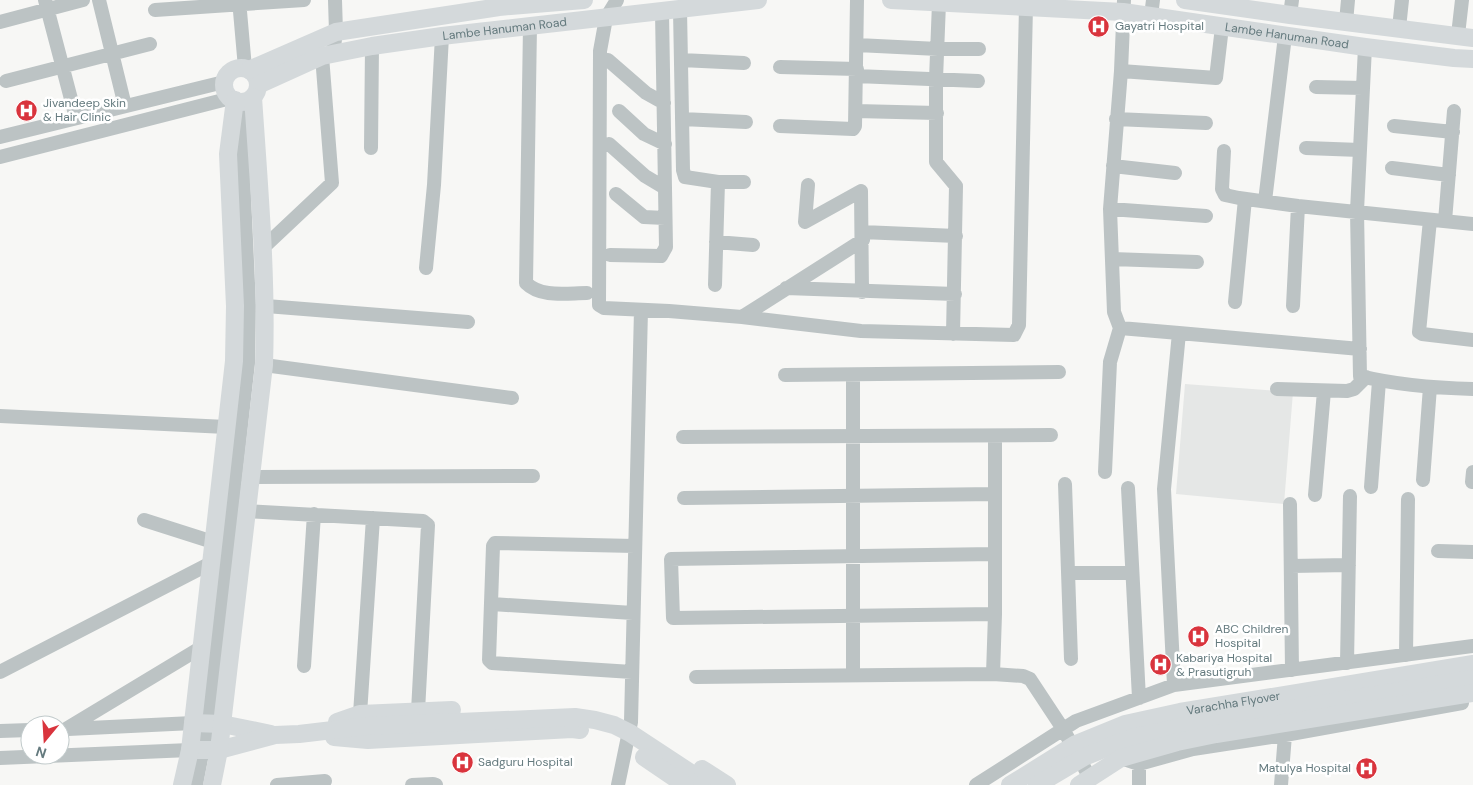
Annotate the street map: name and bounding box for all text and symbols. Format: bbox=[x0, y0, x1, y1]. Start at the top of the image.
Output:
street label: Lambe Hanuman Road bbox=[442, 14, 568, 44]
hospital icon: Gayatri Hospital bbox=[1087, 14, 1111, 38]
place label: Gayatri Hospital bbox=[1115, 18, 1204, 34]
street label: Lambe Hanuman Road bbox=[1224, 19, 1350, 53]
place label: Jivandeep Skin & Hair Clinic bbox=[43, 95, 126, 125]
hospital icon: Jivandeep Skin & Hair Clinic bbox=[15, 98, 39, 122]
place label: ABC Children Hospital bbox=[1215, 621, 1289, 651]
hospital icon: ABC Children Hospital bbox=[1187, 624, 1211, 648]
place label: Kabariya Hospital & Prasutigruh bbox=[1176, 650, 1272, 680]
hospital icon: Kabariya Hospital & Prasutigruh bbox=[1148, 653, 1172, 677]
street label: Varachha Flyover bbox=[1185, 688, 1282, 719]
north arrow bbox=[20, 715, 70, 765]
text: N bbox=[33, 742, 49, 763]
hospital icon: Sadguru Hospital bbox=[450, 750, 474, 774]
place label: Sadguru Hospital bbox=[478, 754, 573, 770]
hospital icon: Matulya Hospital bbox=[1355, 756, 1379, 780]
place label: Matulya Hospital bbox=[1259, 760, 1351, 776]

